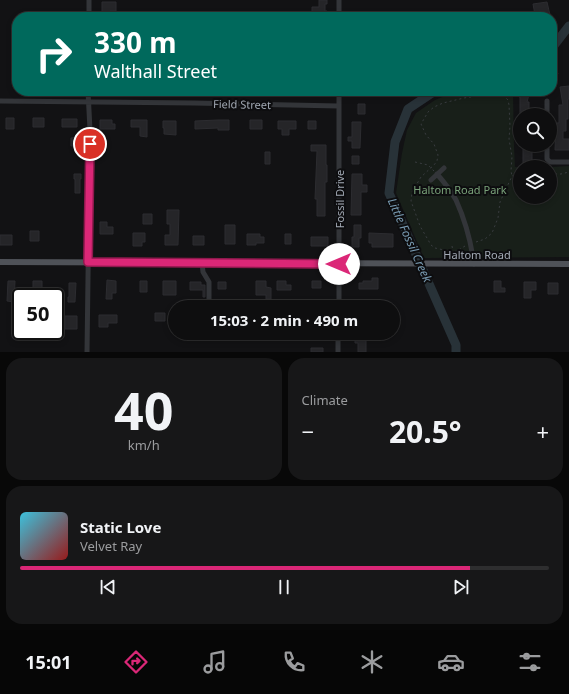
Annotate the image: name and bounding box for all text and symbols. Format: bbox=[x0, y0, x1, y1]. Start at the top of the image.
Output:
text: 330 m bbox=[94, 23, 177, 61]
icon: right bbox=[28, 28, 80, 80]
text: Walthall Street bbox=[94, 59, 217, 83]
street label: Field Street bbox=[213, 96, 271, 112]
map controls bbox=[513, 108, 557, 204]
button: search bbox=[513, 108, 557, 152]
pin bbox=[73, 127, 107, 161]
icon: arrive bbox=[79, 133, 101, 155]
button: layers bbox=[513, 160, 557, 204]
street label: Fossil Drive bbox=[332, 170, 347, 228]
park label: Haltom Road Park bbox=[413, 182, 507, 197]
water label: Little Fossil Creek bbox=[384, 195, 437, 286]
position arrow bbox=[318, 243, 360, 285]
street label: Haltom Road bbox=[443, 247, 511, 262]
speed limit sign: 50 bbox=[12, 288, 64, 340]
text: 15:03 · 2 min · 490 m bbox=[210, 310, 358, 330]
text: 40 bbox=[114, 374, 174, 445]
text: Climate bbox=[302, 391, 348, 409]
text: 20.5° bbox=[389, 411, 462, 452]
text: − bbox=[302, 416, 314, 446]
text: + bbox=[536, 416, 549, 446]
text: km/h bbox=[128, 436, 160, 454]
text: Static Love bbox=[80, 517, 161, 537]
text: Velvet Ray bbox=[80, 537, 142, 555]
icon: previous bbox=[97, 576, 119, 598]
icon: pause bbox=[273, 576, 295, 598]
icon: next bbox=[450, 576, 472, 598]
icon: directions bbox=[122, 648, 150, 676]
icon: music bbox=[201, 648, 229, 676]
icon: phone bbox=[280, 648, 308, 676]
icon: climate bbox=[358, 648, 386, 676]
icon: car bbox=[437, 648, 465, 676]
icon: filters bbox=[516, 648, 544, 676]
text: 15:01 bbox=[25, 650, 72, 674]

